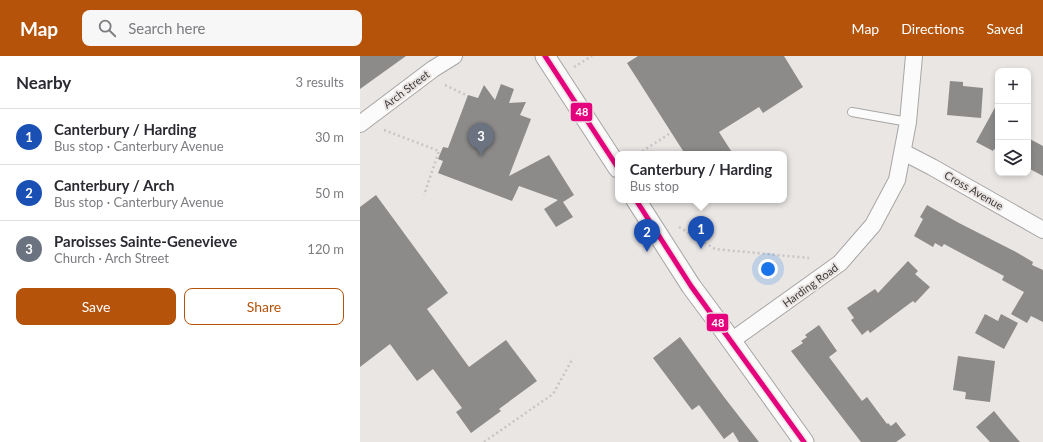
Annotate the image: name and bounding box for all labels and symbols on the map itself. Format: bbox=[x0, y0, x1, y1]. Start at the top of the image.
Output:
street label: Arch Street bbox=[380, 67, 432, 111]
line badge: 48 bbox=[570, 102, 593, 122]
text: 48 bbox=[576, 105, 588, 118]
pin: 3 bbox=[468, 123, 494, 156]
street label: Cross Avenue bbox=[942, 168, 1006, 212]
pin: 1 bbox=[688, 216, 714, 249]
pin: 2 bbox=[634, 219, 660, 252]
your location bbox=[758, 259, 778, 279]
street label: Harding Road bbox=[780, 261, 840, 309]
line badge: 48 bbox=[706, 313, 729, 332]
text: 48 bbox=[712, 316, 724, 329]

